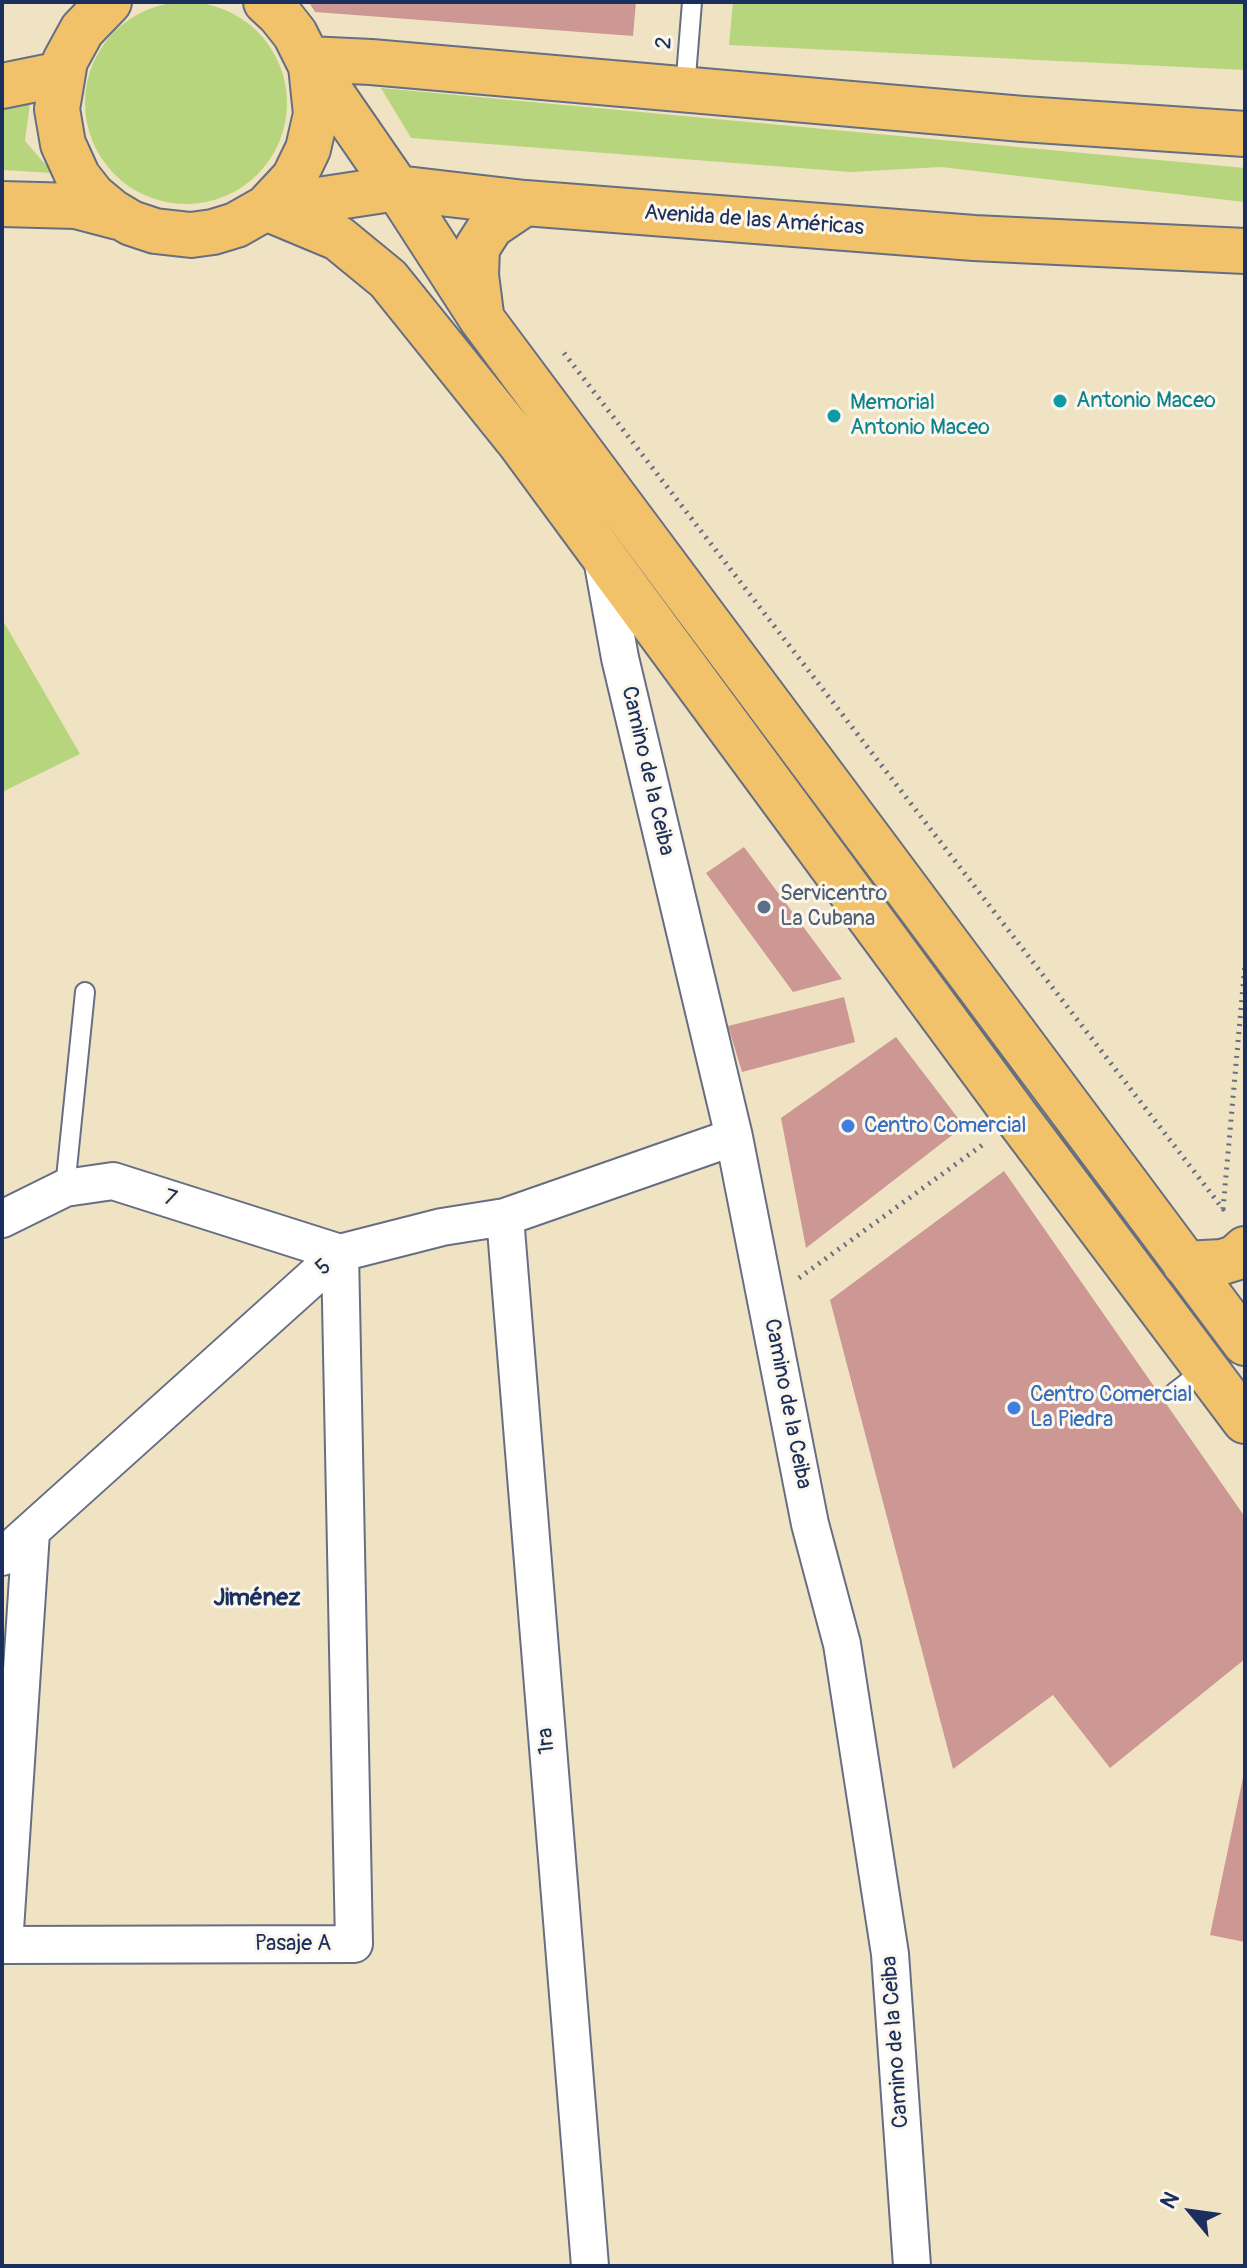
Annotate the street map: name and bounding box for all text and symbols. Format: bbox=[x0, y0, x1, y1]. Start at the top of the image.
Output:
street label: 2 bbox=[651, 36, 679, 50]
street label: Avenida de las Américas bbox=[643, 200, 865, 242]
place label: Antonio Maceo bbox=[1076, 388, 1216, 414]
place label: Memorial Antonio Maceo bbox=[850, 390, 990, 442]
marker: Antonio Maceo bbox=[1051, 392, 1069, 410]
marker: Memorial Antonio Maceo bbox=[825, 407, 843, 425]
street label: Camino de la Ceiba bbox=[615, 684, 679, 858]
place label: Servicentro La Cubana bbox=[780, 881, 887, 932]
marker: Servicentro La Cubana bbox=[755, 898, 773, 916]
place label: Centro Comercial bbox=[864, 1113, 1027, 1139]
marker: Centro Comercial bbox=[839, 1117, 857, 1135]
street label: 7 bbox=[160, 1185, 180, 1213]
street label: 5 bbox=[311, 1254, 337, 1282]
street label: Camino de la Ceiba bbox=[758, 1317, 816, 1491]
place label: Centro Comercial La Piedra bbox=[1030, 1382, 1193, 1434]
marker: Centro Comercial La Piedra bbox=[1005, 1399, 1023, 1417]
district label: Jiménez bbox=[213, 1585, 301, 1613]
street label: 1ra bbox=[533, 1727, 561, 1755]
street label: Pasaje A bbox=[255, 1931, 331, 1957]
street label: Camino de la Ceiba bbox=[877, 1955, 915, 2129]
north arrow bbox=[1151, 2172, 1231, 2252]
text: N bbox=[1154, 2187, 1186, 2214]

